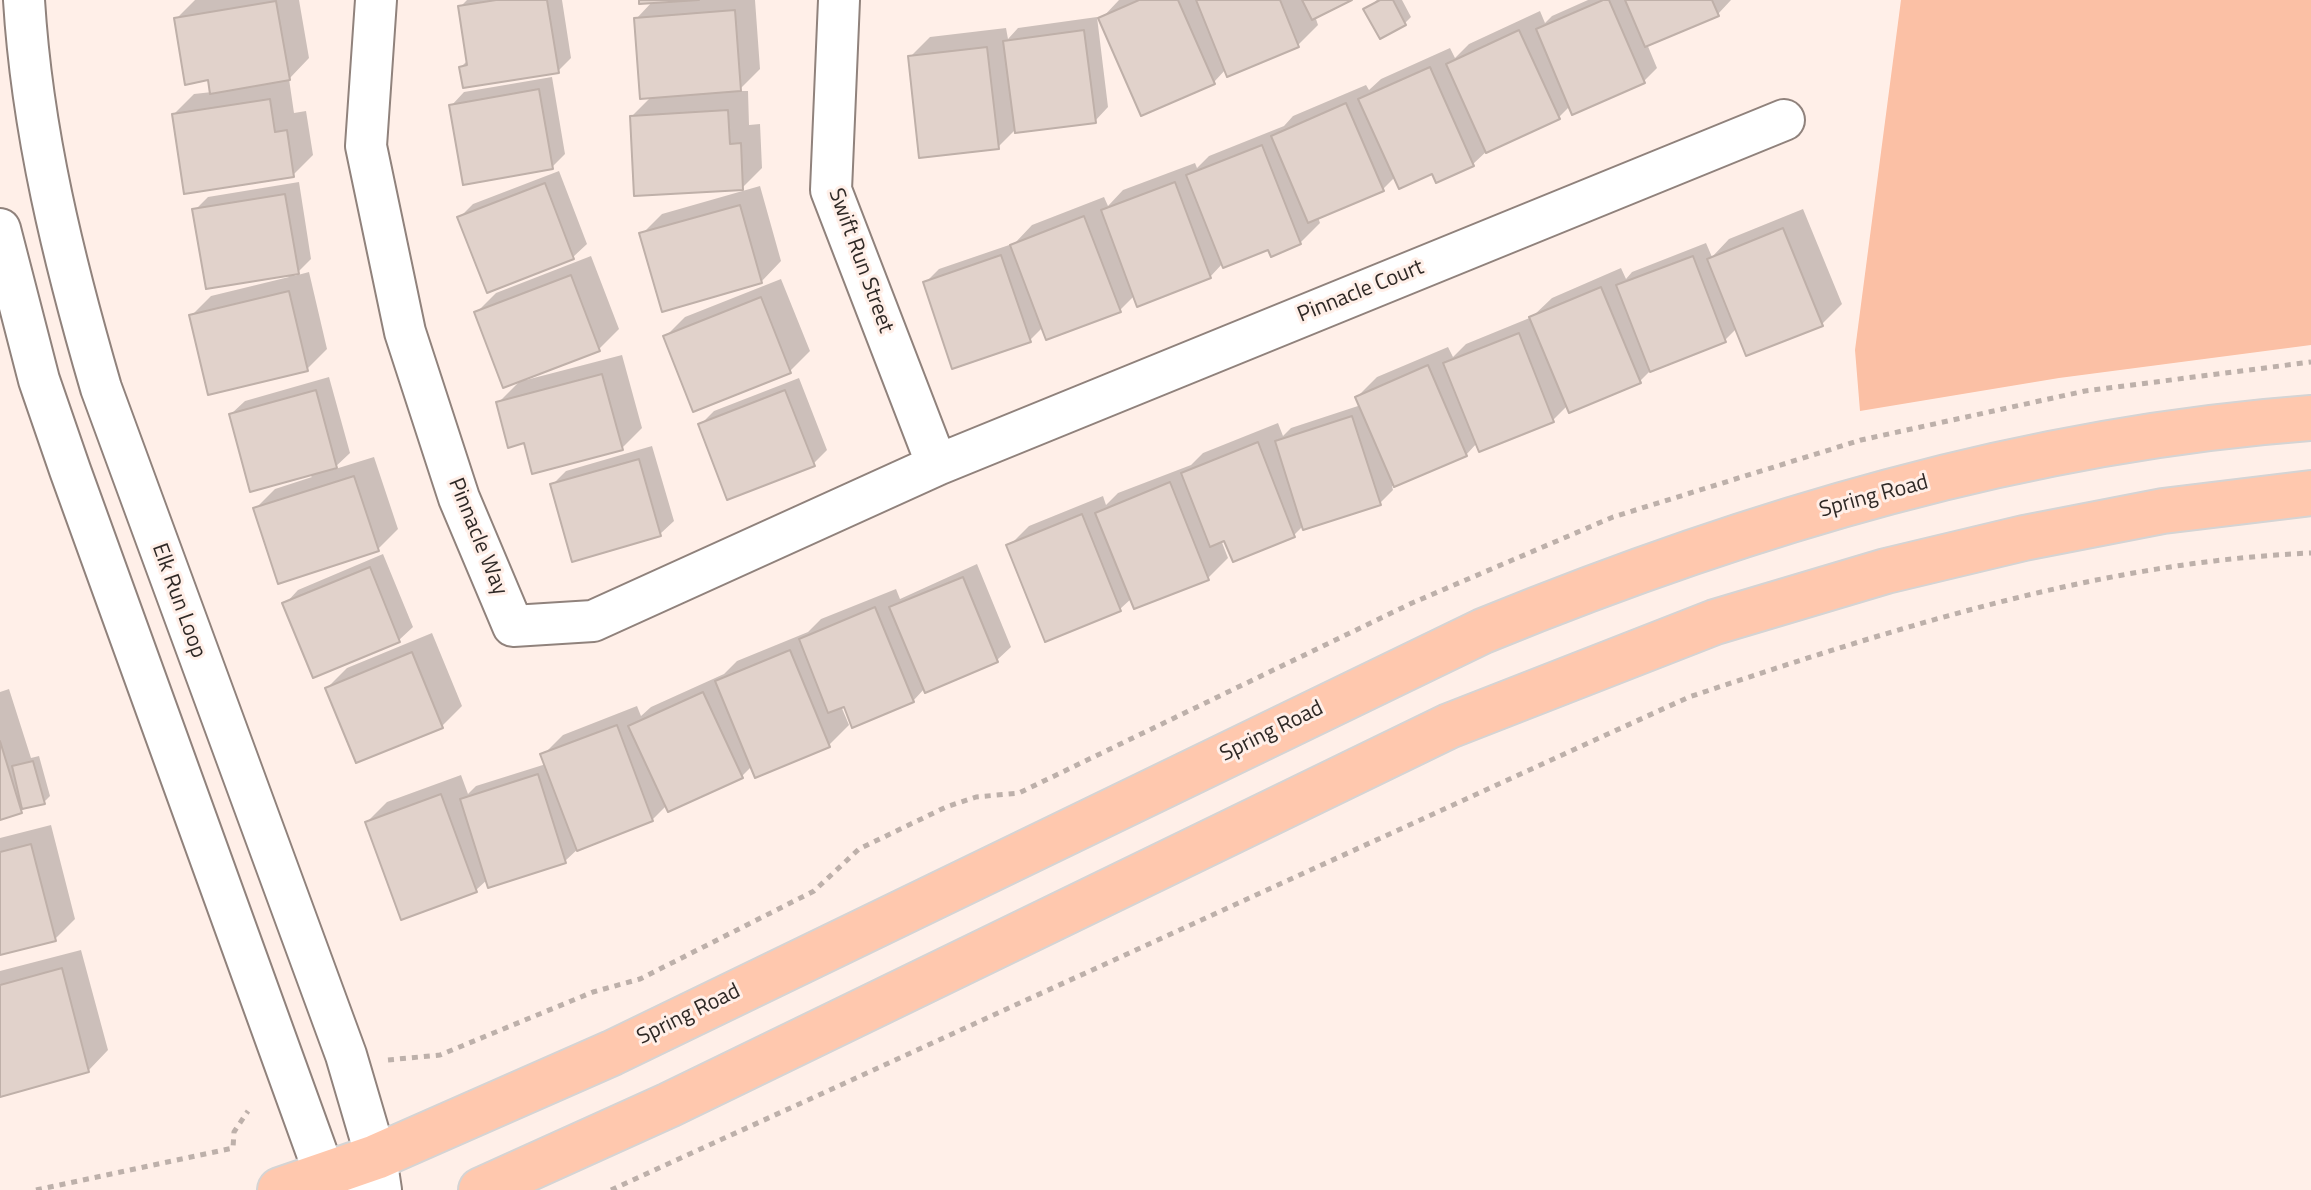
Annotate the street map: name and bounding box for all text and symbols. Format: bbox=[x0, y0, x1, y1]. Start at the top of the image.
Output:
street label: Swift Run Street bbox=[822, 185, 898, 337]
street label: Pinnacle Court bbox=[1294, 255, 1428, 329]
street label: Spring Road bbox=[1817, 470, 1931, 524]
street label: Pinnacle Way bbox=[442, 475, 512, 599]
street label: Elk Run Loop bbox=[145, 540, 211, 662]
street label: Spring Road bbox=[1216, 696, 1328, 768]
street label: Spring Road bbox=[633, 979, 745, 1051]

